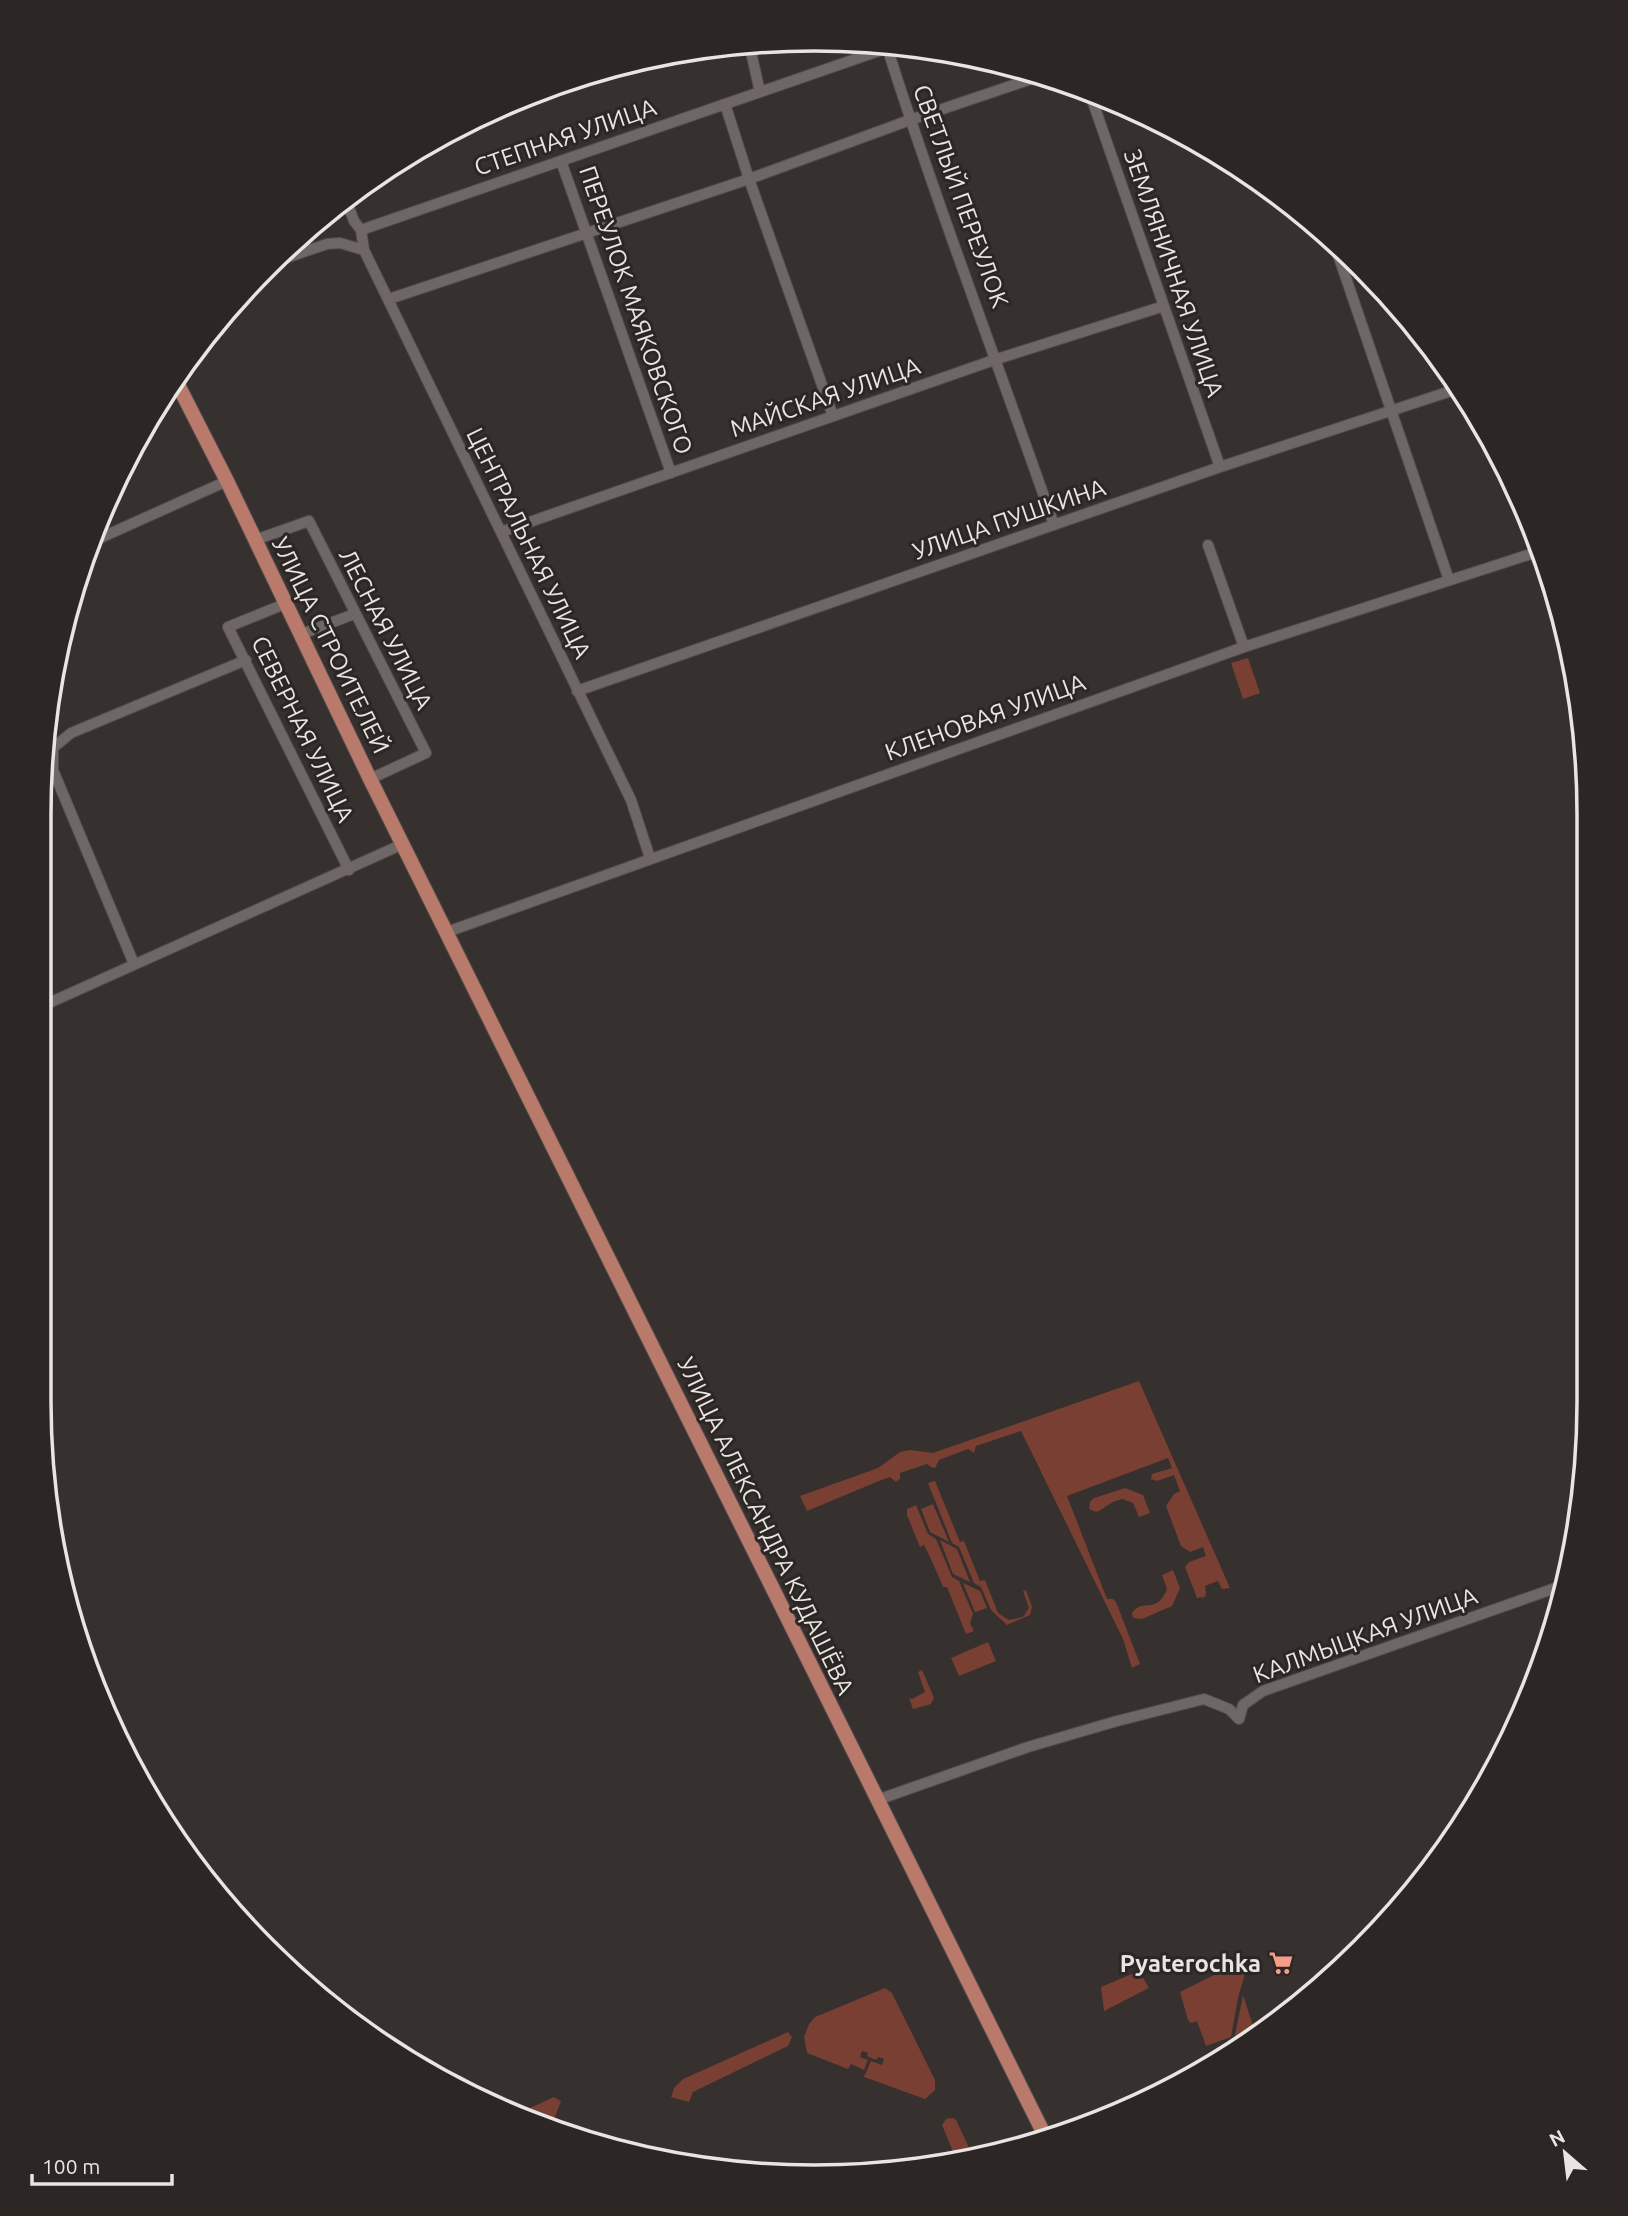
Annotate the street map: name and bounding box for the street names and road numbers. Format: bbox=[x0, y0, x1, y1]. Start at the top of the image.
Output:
street label: СВЕТЛЫЙ ПЕРЕУЛОК bbox=[908, 81, 1015, 312]
street label: СТЕПНАЯ УЛИЦА bbox=[470, 93, 660, 181]
street label: ЗЕМЛЯНИЧНАЯ УЛИЦА bbox=[1119, 146, 1229, 401]
street label: ПЕРЕУЛОК МАЯКОВСКОГО bbox=[574, 162, 698, 458]
street label: МАЙСКАЯ УЛИЦА bbox=[726, 351, 924, 442]
street label: ЦЕНТРАЛЬНАЯ УЛИЦА bbox=[461, 423, 597, 663]
street label: УЛИЦА ПУШКИНА bbox=[909, 473, 1109, 565]
street label: УЛИЦА СТРОИТЕЛЕЙ bbox=[267, 532, 396, 758]
street label: ЛЕСНАЯ УЛИЦА bbox=[334, 544, 438, 714]
street label: СЕВЕРНАЯ УЛИЦА bbox=[246, 632, 360, 827]
street label: КЛЕНОВАЯ УЛИЦА bbox=[881, 668, 1089, 766]
street label: УЛИЦА АЛЕКСАНДРА КУДАШЁВА bbox=[672, 1353, 860, 1699]
street label: КАЛМЫЦКАЯ УЛИЦА bbox=[1249, 1582, 1481, 1688]

